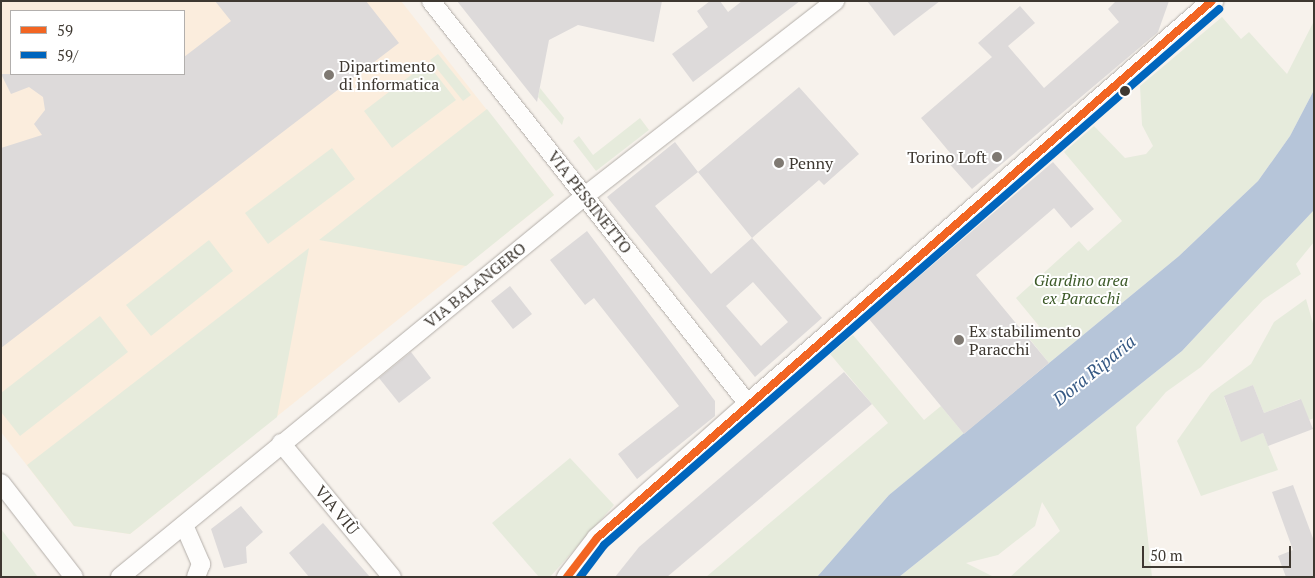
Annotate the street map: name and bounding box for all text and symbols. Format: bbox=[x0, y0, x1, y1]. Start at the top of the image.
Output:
legend bbox=[10, 10, 185, 75]
text: 59 bbox=[57, 20, 73, 40]
text: 59/ bbox=[57, 45, 78, 65]
place label: Dipartimento di informatica bbox=[339, 56, 439, 94]
marker: Dipartimento di informatica bbox=[323, 69, 335, 81]
unlabelled marker bbox=[1120, 86, 1130, 96]
street label: VIA PESSINETTO bbox=[544, 147, 636, 257]
place label: Torino Loft bbox=[907, 147, 987, 167]
marker: Torino Loft bbox=[991, 151, 1003, 163]
place label: Penny bbox=[789, 153, 833, 173]
marker: Penny bbox=[773, 157, 785, 169]
street label: VIA BALANGERO bbox=[420, 238, 530, 332]
park label: Giardino area ex Paracchi bbox=[1034, 270, 1128, 308]
place label: Ex stabilimento Paracchi bbox=[969, 321, 1081, 359]
water label: Dora Riparia bbox=[1048, 330, 1140, 410]
marker: Ex stabilimento Paracchi bbox=[953, 334, 965, 346]
street label: VIA VIÙ bbox=[311, 481, 363, 539]
scale bar bbox=[1145, 536, 1294, 568]
text: 50 m bbox=[1150, 545, 1183, 565]

